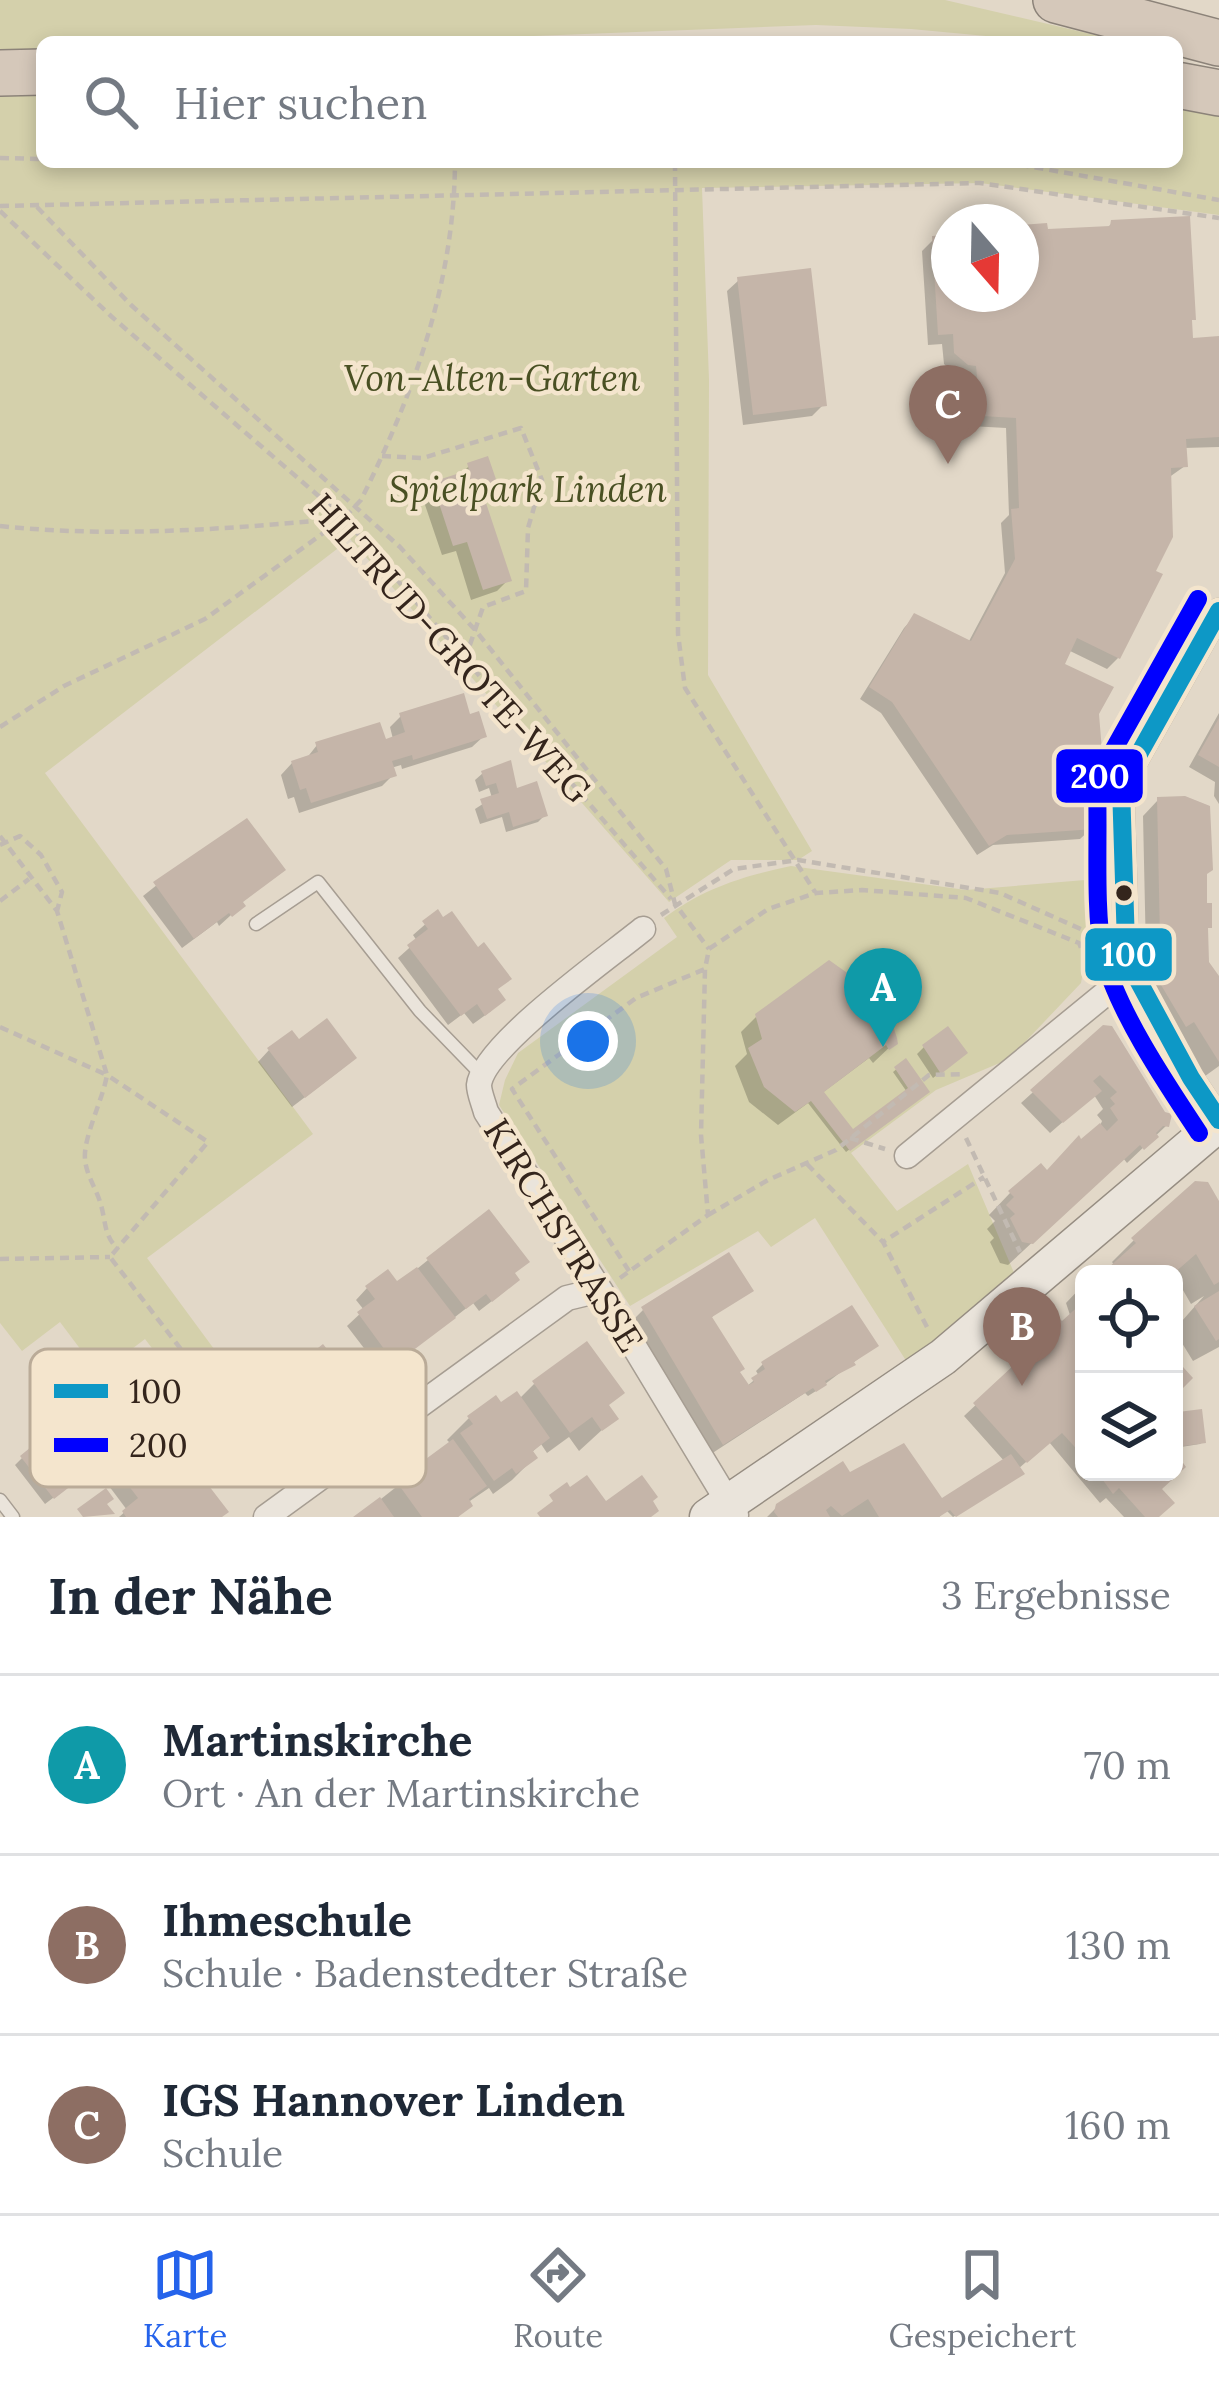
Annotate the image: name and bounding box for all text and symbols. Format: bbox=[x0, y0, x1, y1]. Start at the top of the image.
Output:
search box bbox=[36, 36, 1183, 168]
icon: search bbox=[78, 69, 144, 135]
text: Hier suchen bbox=[174, 74, 427, 131]
north arrow bbox=[931, 204, 1039, 312]
park label: Von-Alten-Garten bbox=[344, 355, 640, 401]
pin: C bbox=[909, 365, 987, 464]
park label: Spielpark Linden bbox=[389, 466, 667, 512]
street label: HILTRUD-GROTE-WEG bbox=[299, 484, 601, 812]
line badge: 200 bbox=[1054, 747, 1145, 805]
text: 200 bbox=[1070, 755, 1130, 797]
unlabelled marker bbox=[1113, 882, 1135, 904]
line badge: 100 bbox=[1083, 926, 1174, 983]
text: 100 bbox=[1101, 933, 1157, 975]
pin: A bbox=[844, 948, 922, 1047]
your location bbox=[558, 1011, 618, 1071]
street label: KIRCHSTRASSE bbox=[474, 1110, 654, 1360]
map controls bbox=[1075, 1265, 1183, 1481]
button: locate bbox=[1075, 1265, 1183, 1373]
pin: B bbox=[983, 1287, 1061, 1386]
legend bbox=[30, 1349, 426, 1487]
text: 100 bbox=[129, 1370, 182, 1412]
button: layers bbox=[1075, 1373, 1183, 1481]
text: 200 bbox=[129, 1424, 188, 1466]
text: In der Nähe bbox=[48, 1563, 333, 1628]
text: 3 Ergebnisse bbox=[941, 1570, 1171, 1620]
text: Martinskirche bbox=[162, 1711, 473, 1768]
text: A bbox=[74, 1740, 100, 1790]
text: 70 m bbox=[1084, 1740, 1171, 1790]
text: Ort · An der Martinskirche bbox=[162, 1768, 640, 1818]
text: Ihmeschule bbox=[162, 1891, 412, 1948]
text: B bbox=[74, 1920, 100, 1970]
text: 130 m bbox=[1066, 1920, 1171, 1970]
text: Schule · Badenstedter Straße bbox=[162, 1948, 688, 1998]
text: IGS Hannover Linden bbox=[162, 2071, 625, 2128]
text: C bbox=[74, 2100, 100, 2150]
text: 160 m bbox=[1065, 2100, 1171, 2150]
text: Schule bbox=[162, 2128, 283, 2178]
tab: Karte bbox=[143, 2242, 227, 2356]
tab: Route bbox=[513, 2242, 603, 2356]
tab: Gespeichert bbox=[889, 2242, 1076, 2356]

